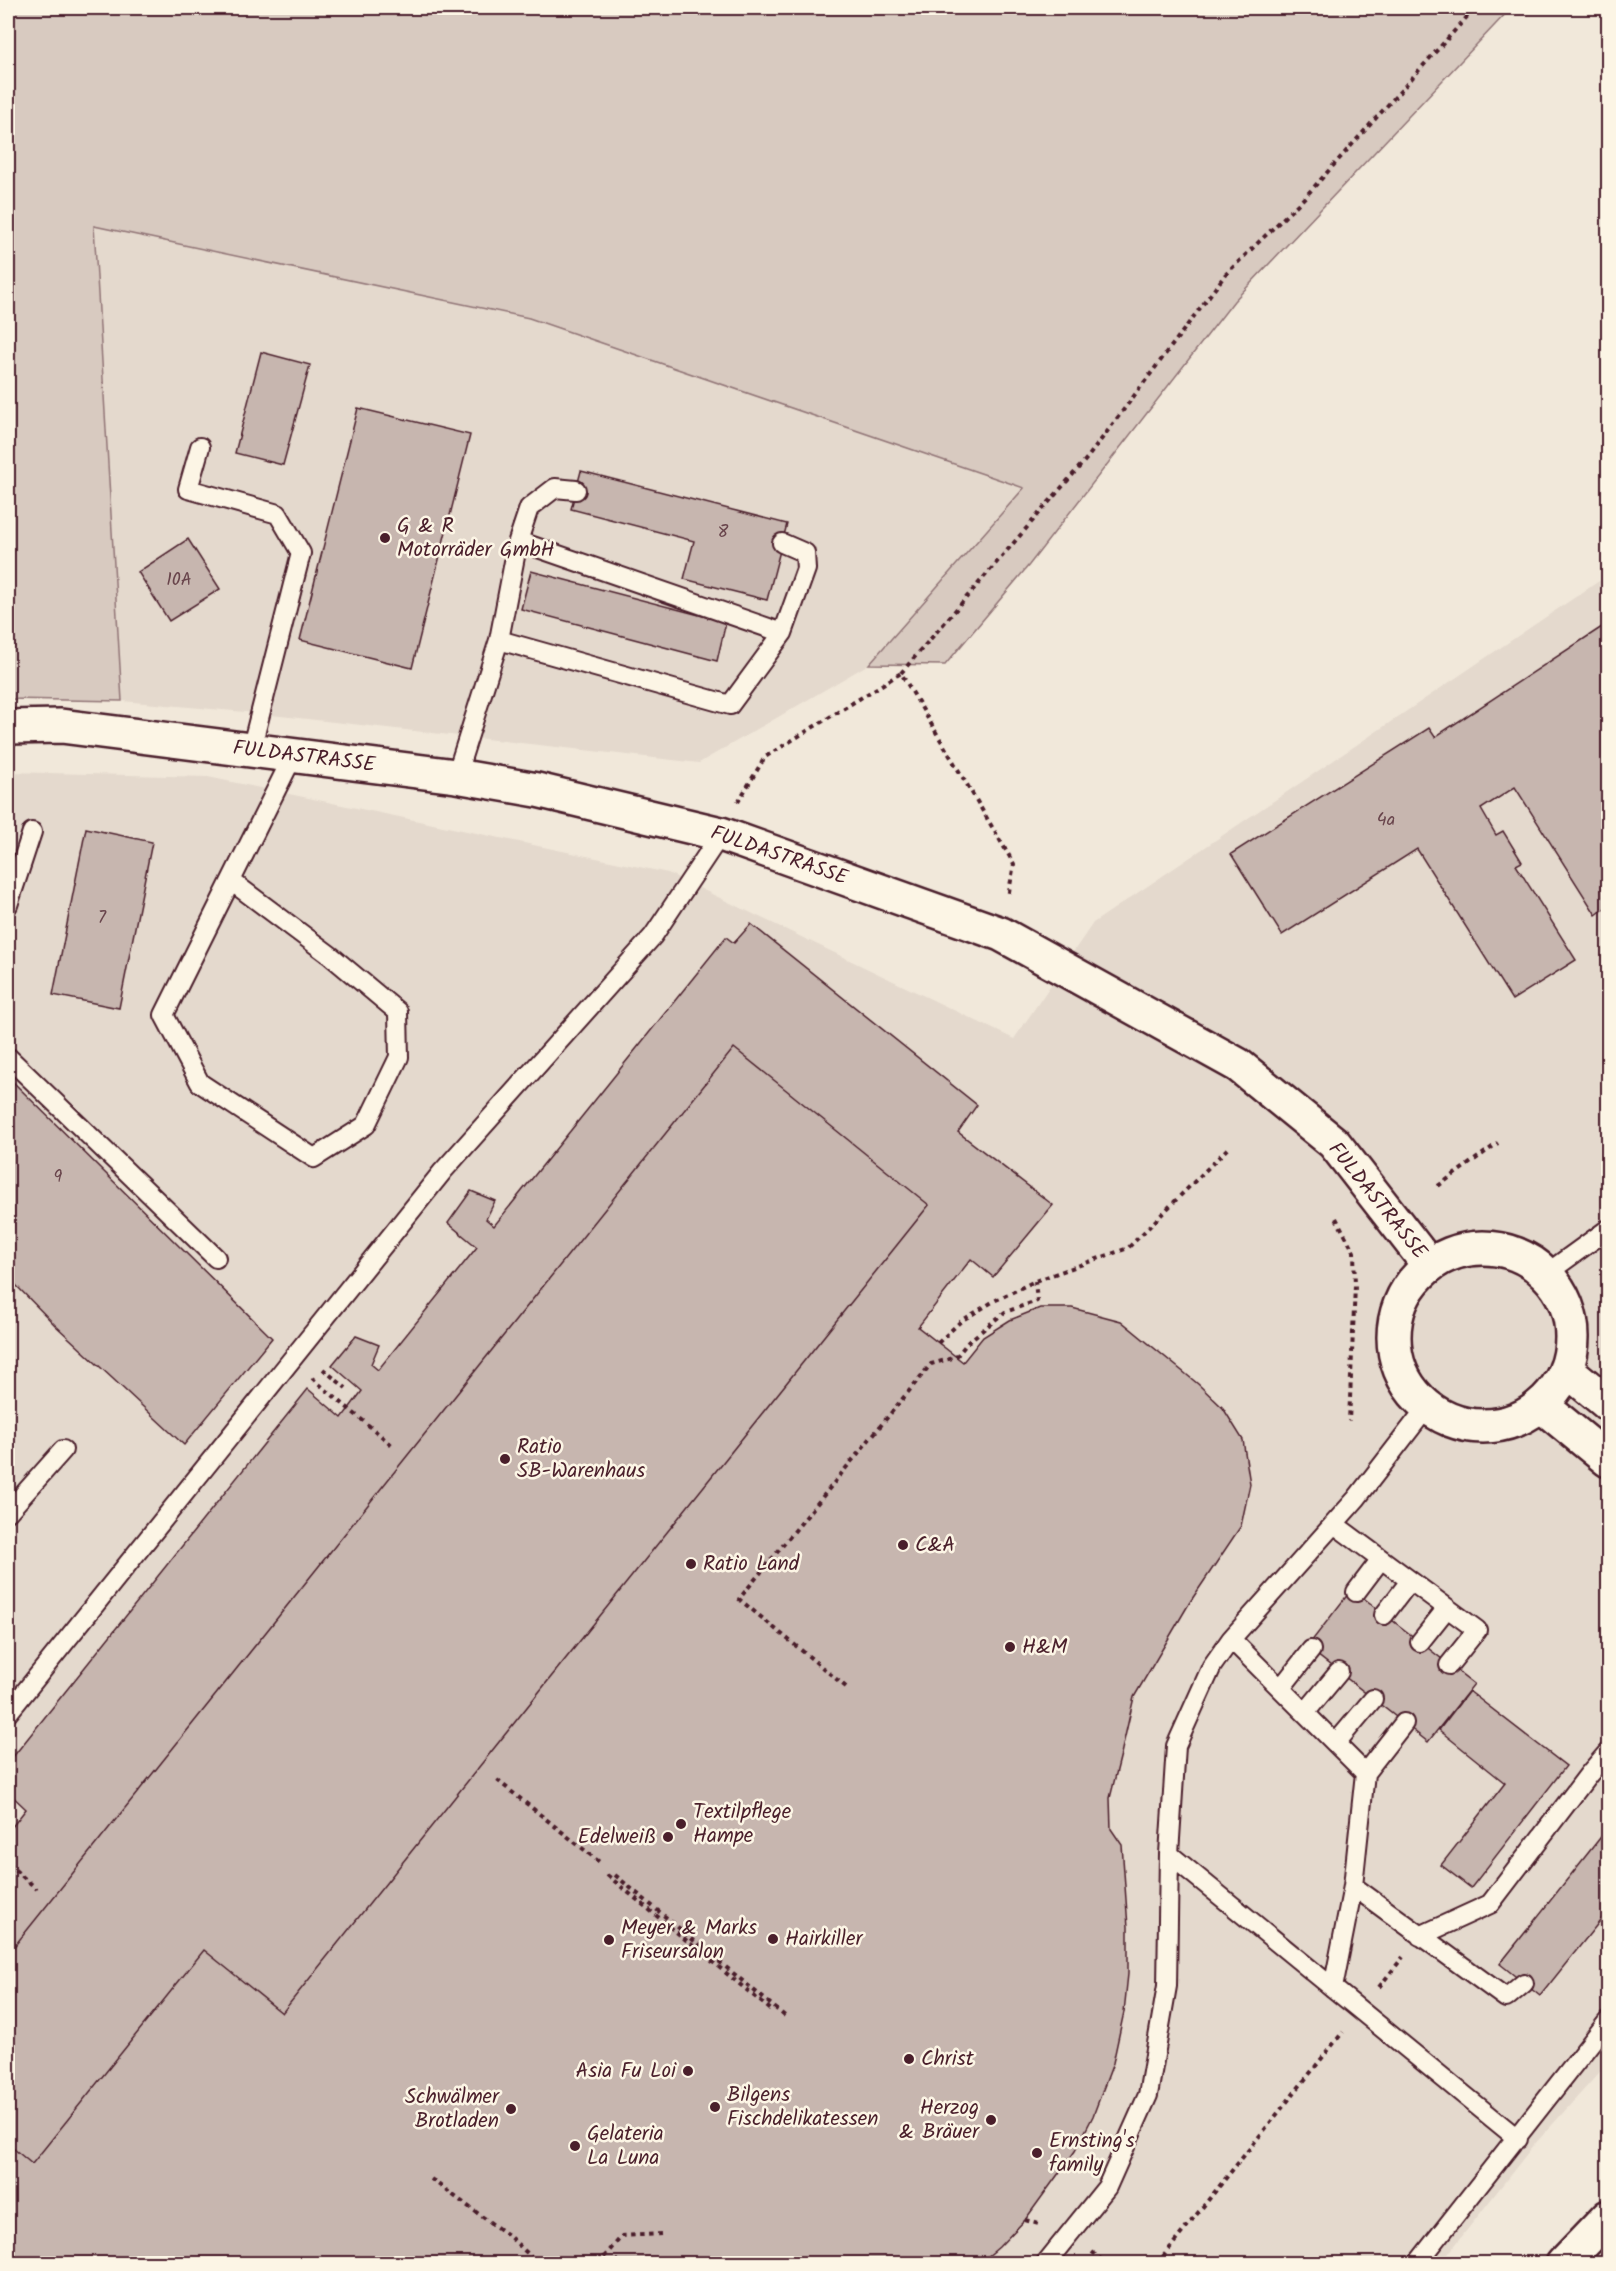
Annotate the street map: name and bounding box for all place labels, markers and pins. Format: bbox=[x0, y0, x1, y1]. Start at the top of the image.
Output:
place label: G & R Motorräder GmbH bbox=[397, 510, 554, 567]
marker: G & R Motorräder GmbH bbox=[378, 531, 392, 545]
place label: Ratio SB-Warenhaus bbox=[517, 1431, 645, 1488]
marker: Ratio SB-Warenhaus bbox=[498, 1452, 512, 1466]
place label: C&A bbox=[915, 1529, 955, 1562]
marker: C&A bbox=[896, 1538, 910, 1552]
place label: Ratio Land bbox=[703, 1548, 800, 1581]
marker: Ratio Land bbox=[684, 1557, 698, 1571]
place label: H&M bbox=[1022, 1631, 1068, 1664]
marker: H&M bbox=[1003, 1640, 1017, 1654]
place label: Textilpflege Hampe bbox=[693, 1796, 792, 1853]
marker: Textilpflege Hampe bbox=[674, 1817, 688, 1831]
place label: Edelweiß bbox=[578, 1821, 656, 1854]
marker: Edelweiß bbox=[661, 1830, 675, 1844]
place label: Meyer & Marks Friseursalon bbox=[621, 1912, 757, 1969]
place label: Hairkiller bbox=[785, 1923, 863, 1956]
marker: Hairkiller bbox=[766, 1932, 780, 1946]
marker: Meyer & Marks Friseursalon bbox=[602, 1933, 616, 1947]
place label: Christ bbox=[921, 2043, 975, 2076]
marker: Christ bbox=[902, 2052, 916, 2066]
place label: Asia Fu Loi bbox=[576, 2055, 677, 2088]
marker: Asia Fu Loi bbox=[681, 2064, 695, 2078]
place label: Bilgens Fischdelikatessen bbox=[727, 2079, 878, 2136]
place label: Schwälmer Brotladen bbox=[405, 2081, 500, 2138]
place label: Herzog & Bräuer bbox=[899, 2092, 980, 2149]
marker: Bilgens Fischdelikatessen bbox=[708, 2100, 722, 2114]
marker: Schwälmer Brotladen bbox=[504, 2102, 518, 2116]
marker: Herzog & Bräuer bbox=[984, 2113, 998, 2127]
place label: Gelateria La Luna bbox=[587, 2118, 664, 2175]
place label: Ernsting's family bbox=[1049, 2125, 1135, 2182]
marker: Gelateria La Luna bbox=[568, 2139, 582, 2153]
marker: Ernsting's family bbox=[1030, 2146, 1044, 2160]

